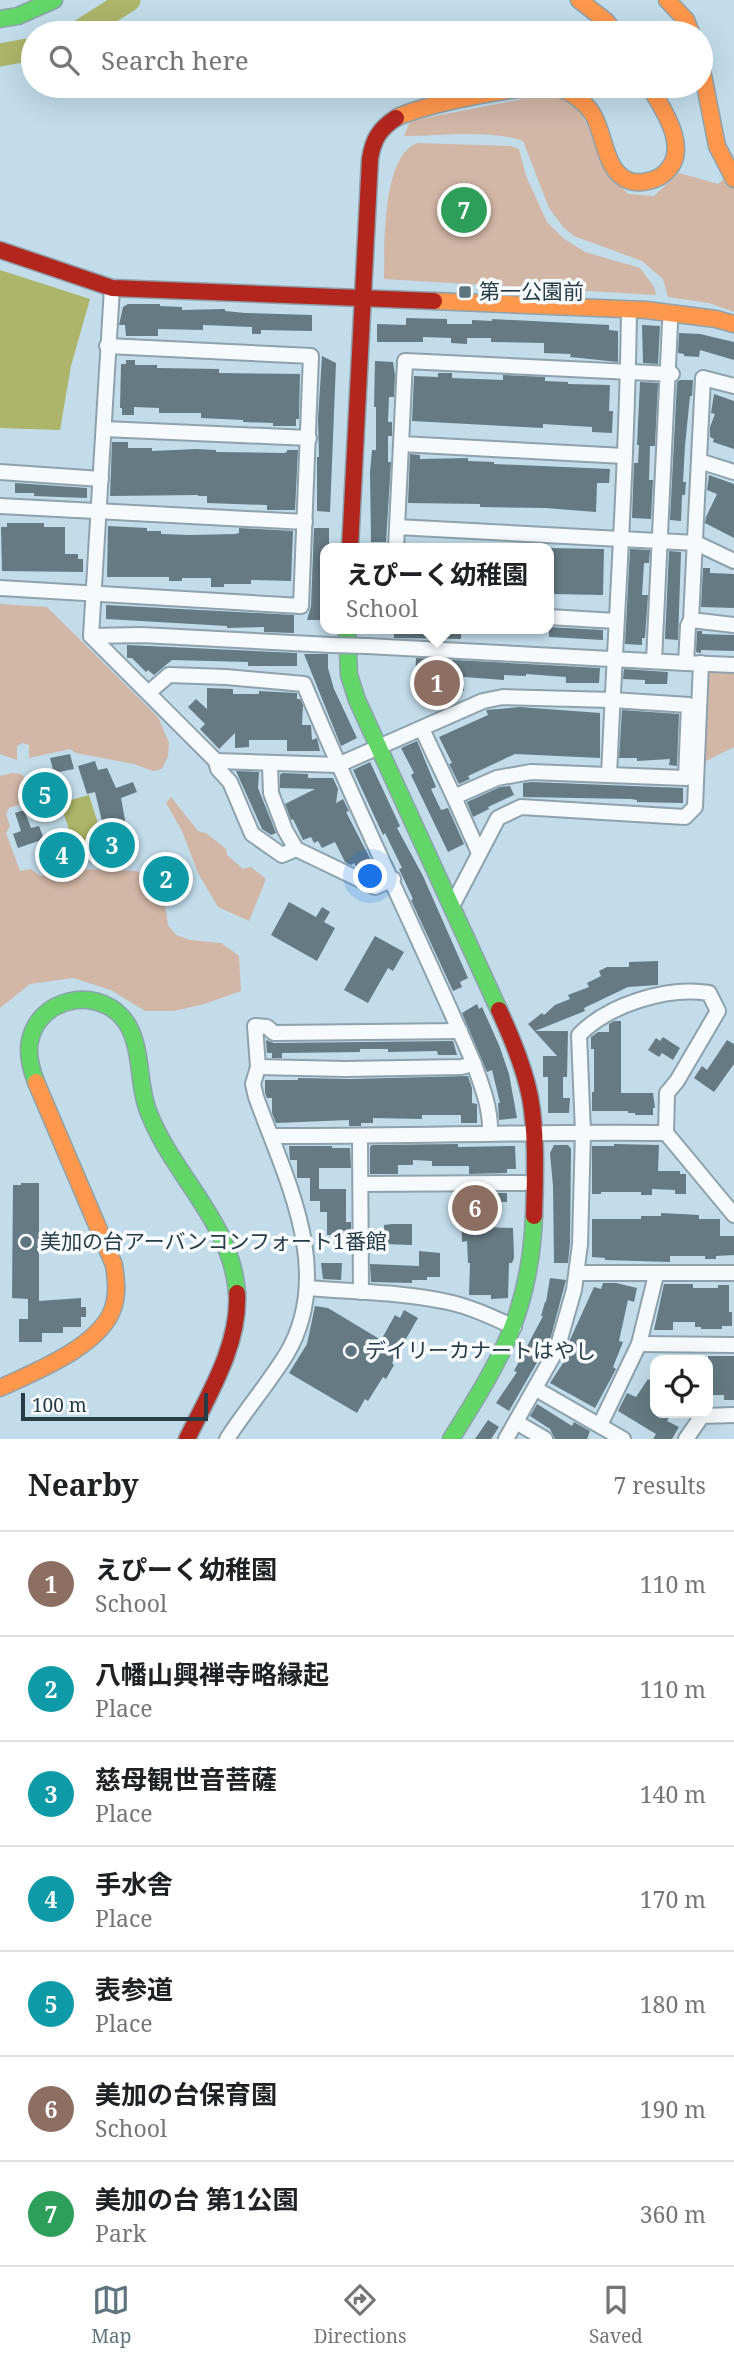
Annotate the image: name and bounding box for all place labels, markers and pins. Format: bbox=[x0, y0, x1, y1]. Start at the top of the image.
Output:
pin: 7 bbox=[441, 184, 487, 236]
place label: 第一公園前 bbox=[479, 277, 584, 305]
marker: 第一公園前 bbox=[457, 284, 473, 300]
pin: 1 bbox=[414, 657, 460, 709]
pin: 5 bbox=[22, 769, 68, 821]
pin: 3 bbox=[89, 819, 135, 871]
pin: 4 bbox=[39, 829, 85, 881]
pin: 2 bbox=[143, 853, 189, 905]
pin: 6 bbox=[452, 1182, 498, 1234]
place label: 美加の台アーバンコンフォート1番館 bbox=[40, 1227, 387, 1255]
marker: 美加の台アーバンコンフォート1番館 bbox=[18, 1234, 34, 1250]
place label: デイリーカナートはやし bbox=[365, 1336, 596, 1364]
marker: デイリーカナートはやし bbox=[343, 1343, 359, 1359]

